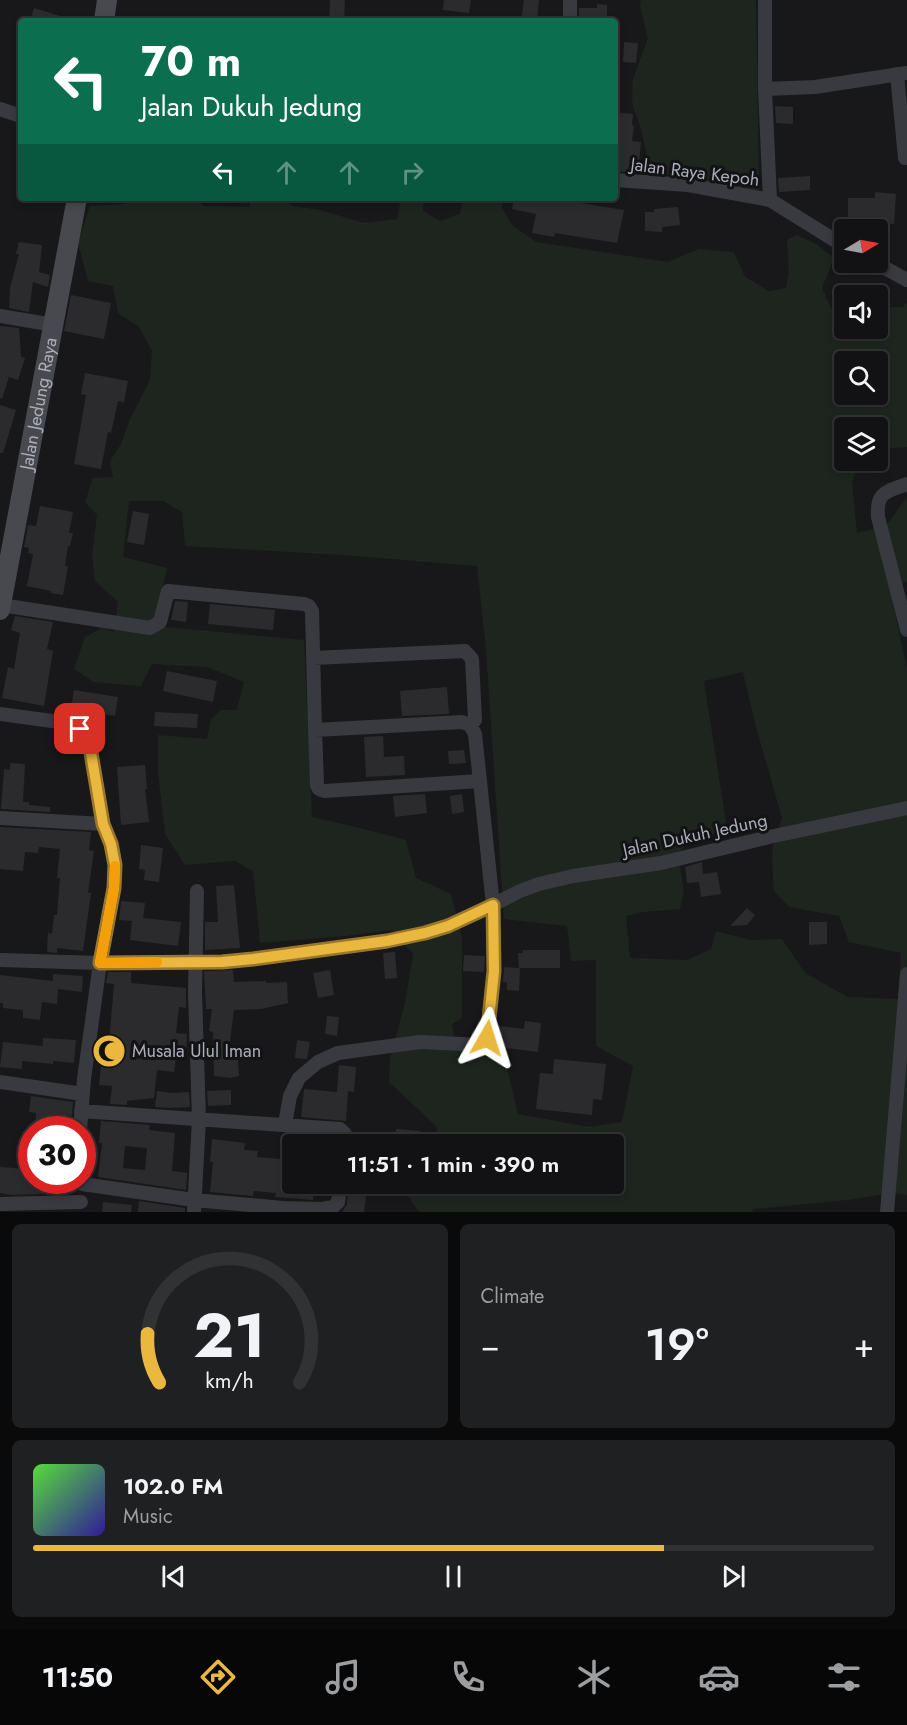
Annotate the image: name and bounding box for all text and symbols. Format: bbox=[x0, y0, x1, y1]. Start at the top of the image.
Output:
text: 70 m bbox=[141, 31, 241, 92]
icon: left bbox=[42, 42, 120, 120]
text: Jalan Dukuh Jedung bbox=[141, 87, 362, 126]
street label: Jalan Raya Kepoh bbox=[627, 151, 761, 193]
icon: left bbox=[207, 156, 240, 189]
icon: ahead bbox=[270, 156, 303, 189]
icon: ahead bbox=[333, 156, 366, 189]
icon: right bbox=[396, 156, 429, 189]
north arrow bbox=[834, 219, 888, 273]
map controls bbox=[834, 219, 888, 471]
button: sound bbox=[834, 285, 888, 339]
street label: Jalan Jedung Raya bbox=[13, 335, 64, 474]
button: search bbox=[834, 351, 888, 405]
button: layers bbox=[834, 417, 888, 471]
pin bbox=[54, 703, 105, 754]
icon: arrive bbox=[63, 712, 96, 745]
street label: Jalan Dukuh Jedung bbox=[618, 807, 770, 863]
position arrow bbox=[455, 1006, 519, 1070]
mosque icon: Musala Ulul Iman bbox=[91, 1033, 127, 1069]
place label: Musala Ulul Iman bbox=[132, 1038, 261, 1064]
speed limit sign: 30 bbox=[18, 1116, 96, 1194]
text: 11:51 · 1 min · 390 m bbox=[347, 1148, 559, 1180]
text: Climate bbox=[481, 1282, 544, 1311]
text: 21 bbox=[193, 1290, 266, 1380]
text: 19° bbox=[645, 1312, 709, 1377]
text: − bbox=[481, 1322, 500, 1369]
text: + bbox=[854, 1322, 874, 1369]
text: km/h bbox=[206, 1365, 254, 1396]
text: 102.0 FM bbox=[123, 1470, 223, 1502]
text: Music bbox=[123, 1502, 173, 1531]
icon: previous bbox=[157, 1560, 190, 1593]
icon: pause bbox=[437, 1560, 470, 1593]
icon: next bbox=[717, 1560, 750, 1593]
icon: directions bbox=[197, 1656, 239, 1698]
icon: music bbox=[322, 1656, 364, 1698]
icon: phone bbox=[447, 1656, 489, 1698]
icon: climate bbox=[573, 1656, 615, 1698]
icon: car bbox=[698, 1656, 740, 1698]
icon: filters bbox=[823, 1656, 865, 1698]
text: 11:50 bbox=[42, 1658, 113, 1697]

